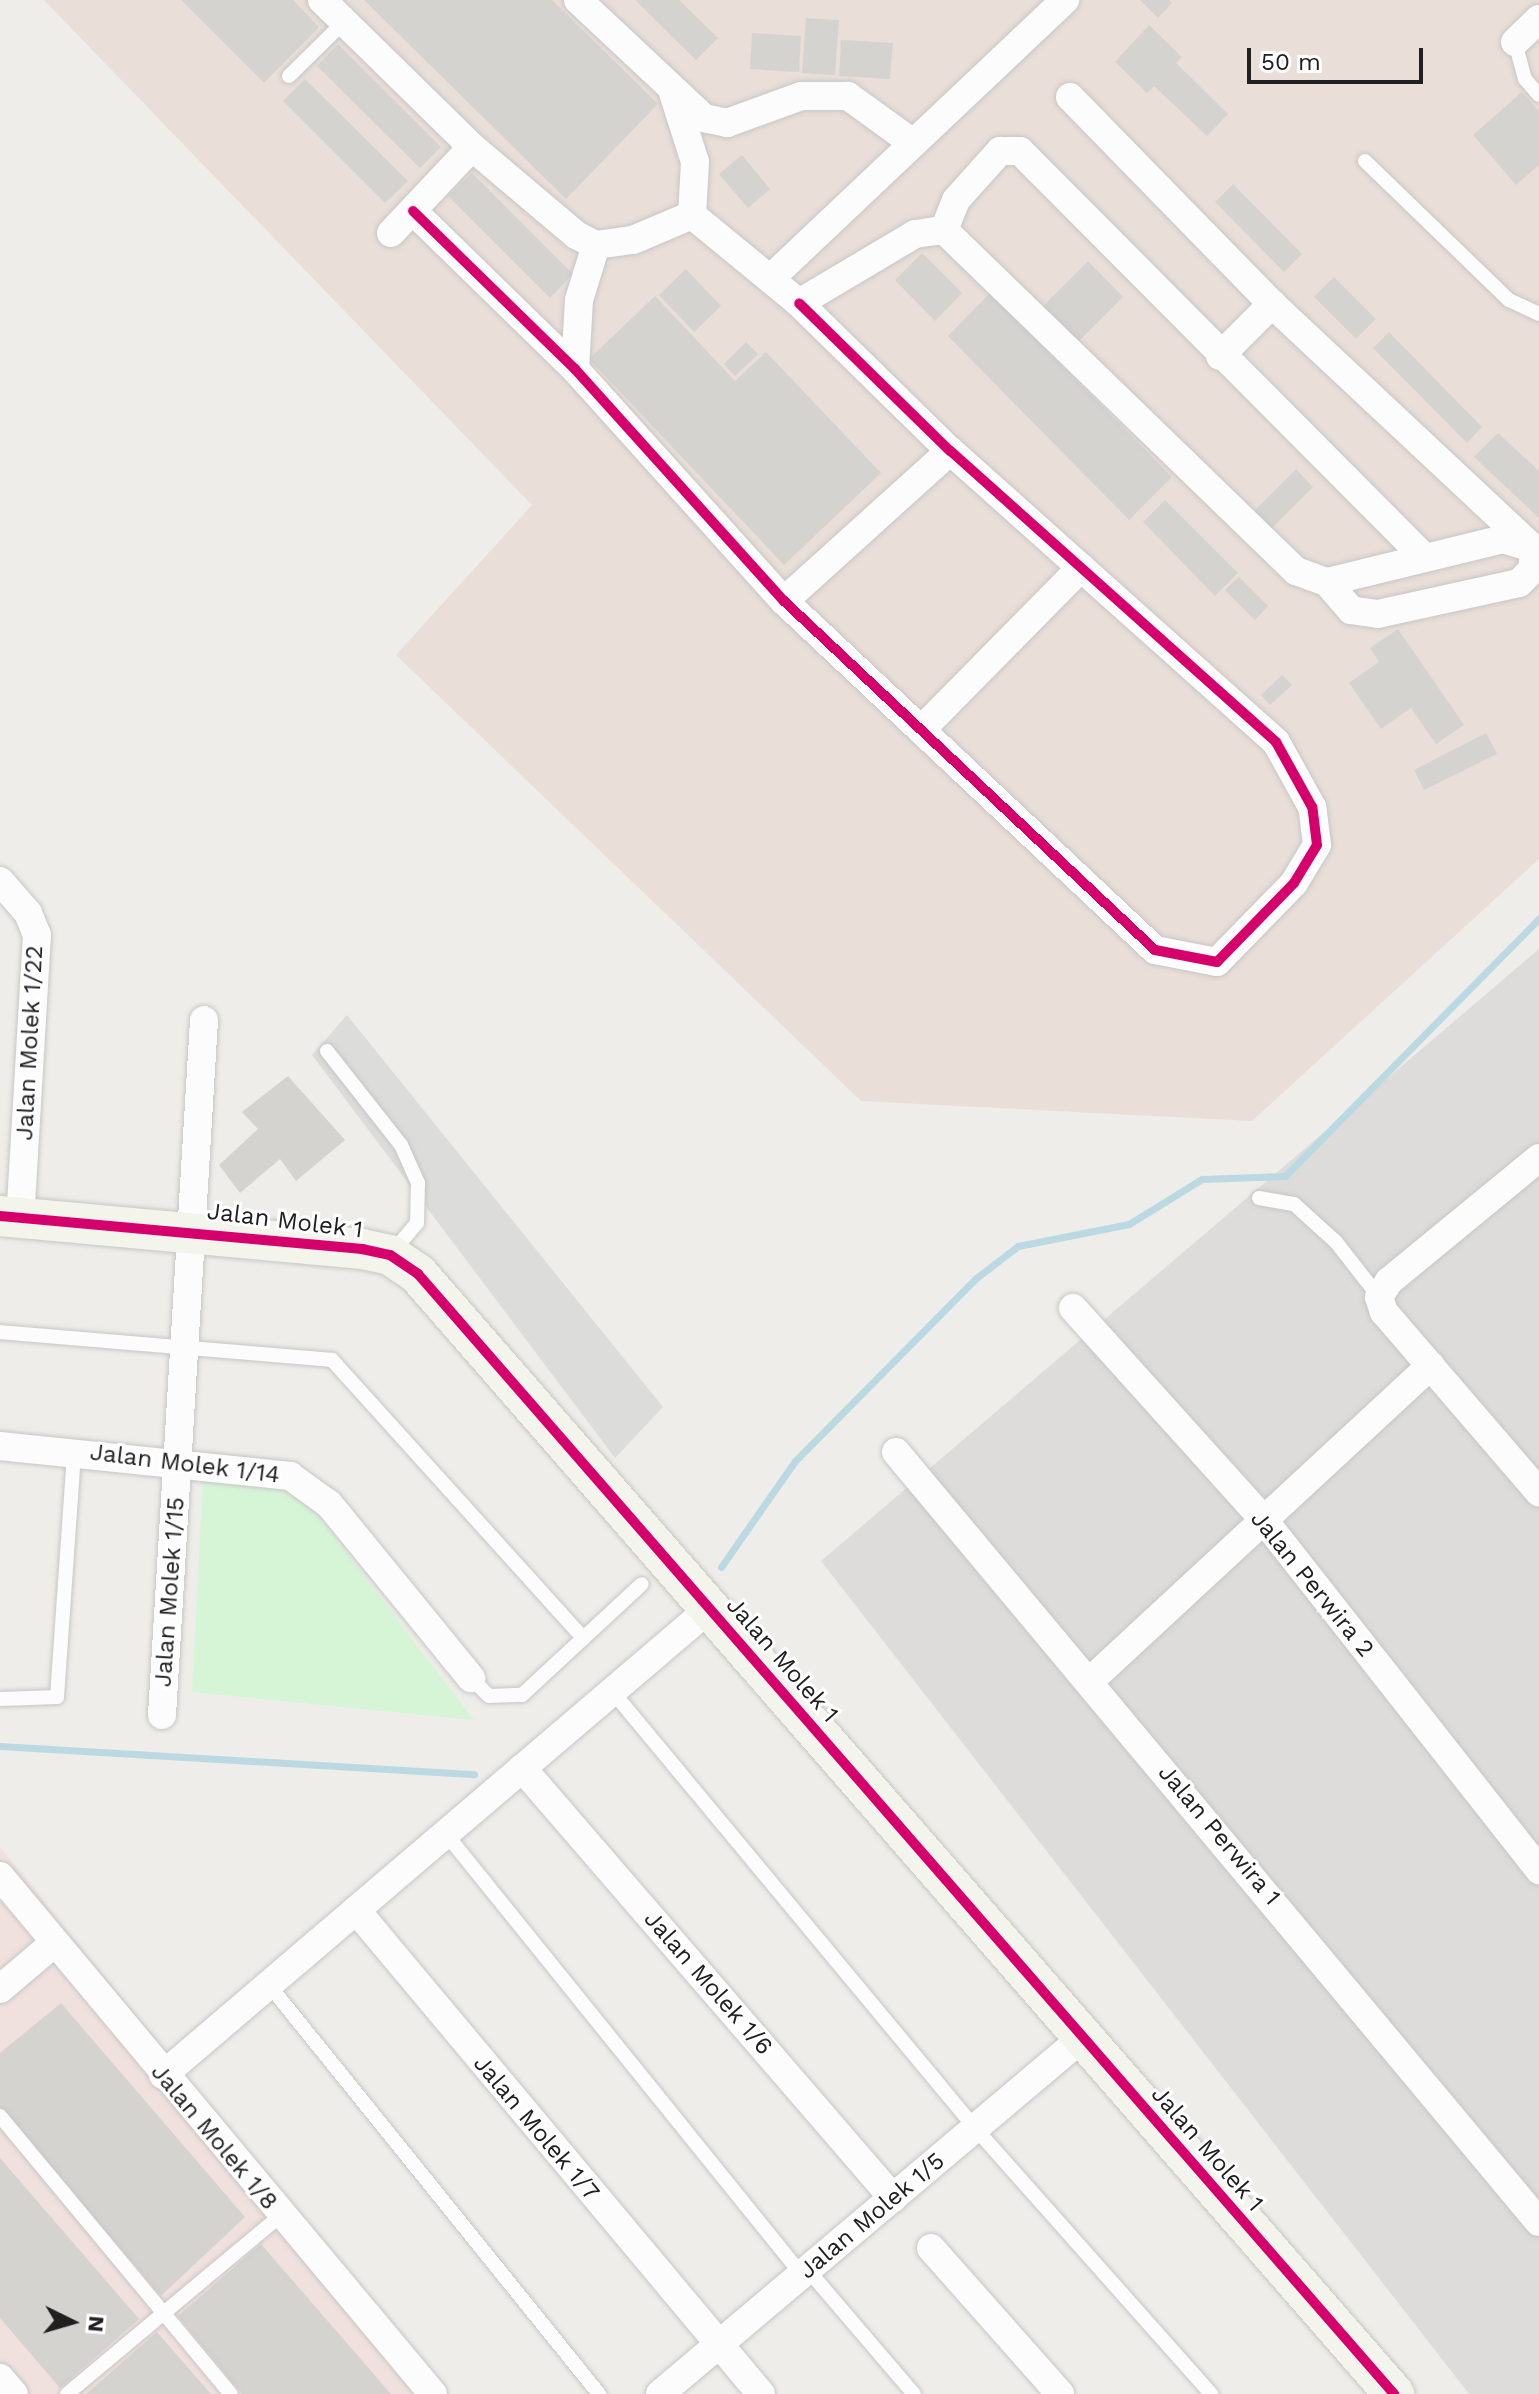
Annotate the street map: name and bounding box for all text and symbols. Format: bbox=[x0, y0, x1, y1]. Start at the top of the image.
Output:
scale bar bbox=[1251, 32, 1427, 82]
text: 50 m bbox=[1261, 48, 1321, 76]
street label: Jalan Molek 1/22 bbox=[10, 944, 50, 1142]
street label: Jalan Molek 1 bbox=[205, 1197, 365, 1245]
street label: Jalan Molek 1/14 bbox=[88, 1438, 282, 1490]
street label: Jalan Molek 1/15 bbox=[149, 1495, 191, 1689]
street label: Jalan Perwira 2 bbox=[1244, 1505, 1380, 1663]
street label: Jalan Molek 1 bbox=[719, 1591, 845, 1729]
street label: Jalan Perwira 1 bbox=[1151, 1758, 1287, 1912]
street label: Jalan Molek 1/6 bbox=[637, 1905, 779, 2061]
street label: Jalan Molek 1/7 bbox=[467, 2049, 605, 2207]
street label: Jalan Molek 1/8 bbox=[144, 2058, 284, 2216]
street label: Jalan Molek 1 bbox=[1144, 2080, 1270, 2218]
street label: Jalan Molek 1/5 bbox=[793, 2146, 951, 2286]
north arrow bbox=[32, 2282, 112, 2362]
text: N bbox=[83, 2315, 110, 2333]

